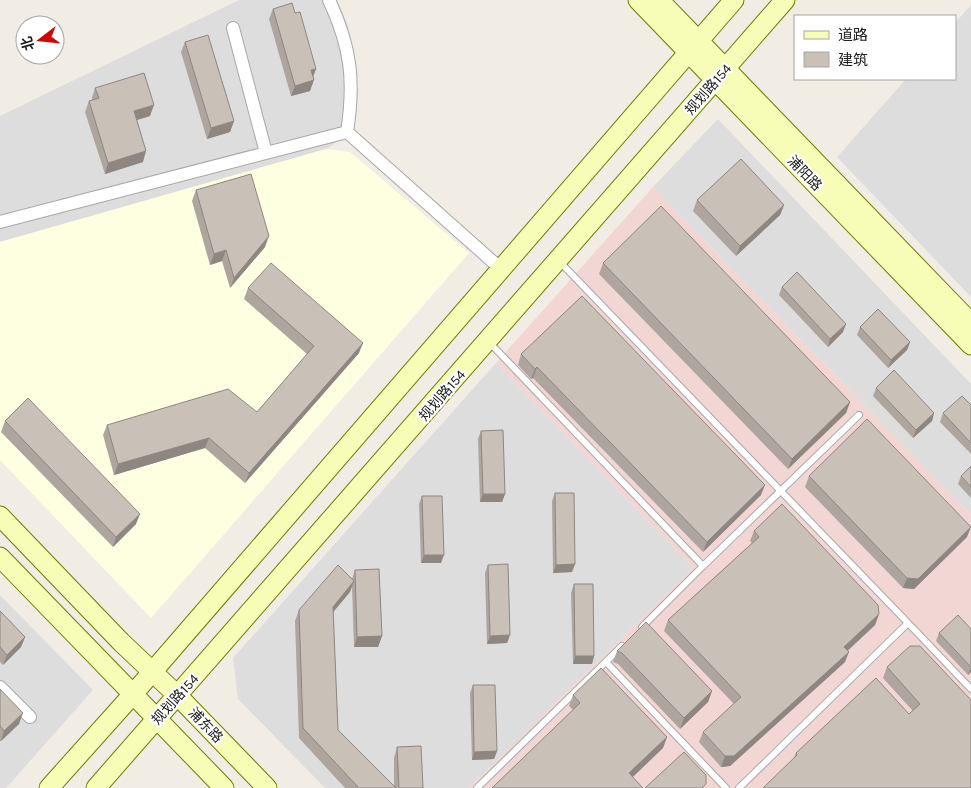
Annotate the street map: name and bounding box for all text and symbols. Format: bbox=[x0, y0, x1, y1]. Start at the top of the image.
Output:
north arrow bbox=[15, 15, 65, 65]
legend bbox=[794, 15, 956, 80]
text: 道路 bbox=[838, 26, 868, 44]
text: 北 bbox=[18, 34, 38, 53]
text: 建筑 bbox=[838, 51, 868, 69]
street label: 规划路154 bbox=[682, 60, 735, 118]
street label: 浦阳路 bbox=[784, 152, 825, 194]
street label: 规划路154 bbox=[416, 366, 469, 424]
street label: 规划路154 bbox=[148, 670, 203, 728]
street label: 浦东路 bbox=[185, 704, 226, 746]

